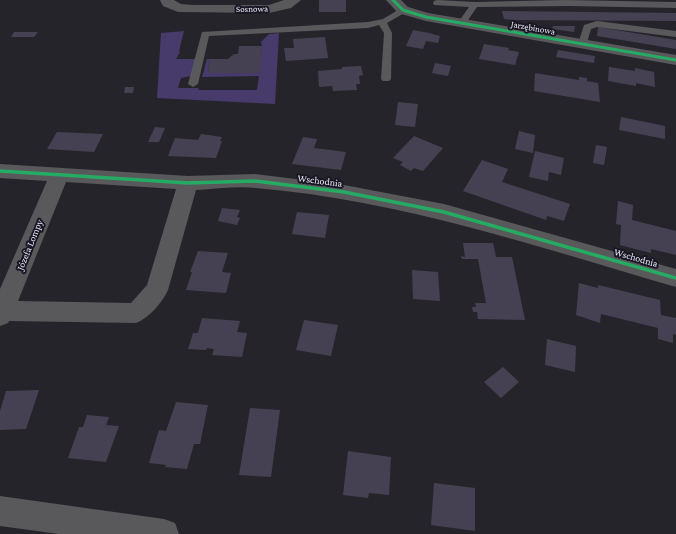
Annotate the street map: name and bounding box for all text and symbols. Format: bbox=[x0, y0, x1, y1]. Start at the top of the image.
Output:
street label: Sosnowa bbox=[236, 3, 268, 15]
street label: Jarzębinowa bbox=[510, 19, 556, 37]
street label: Wschodnia bbox=[297, 172, 343, 190]
street label: Józefa Lompy bbox=[14, 218, 46, 272]
street label: Wschodnia bbox=[613, 246, 659, 270]

